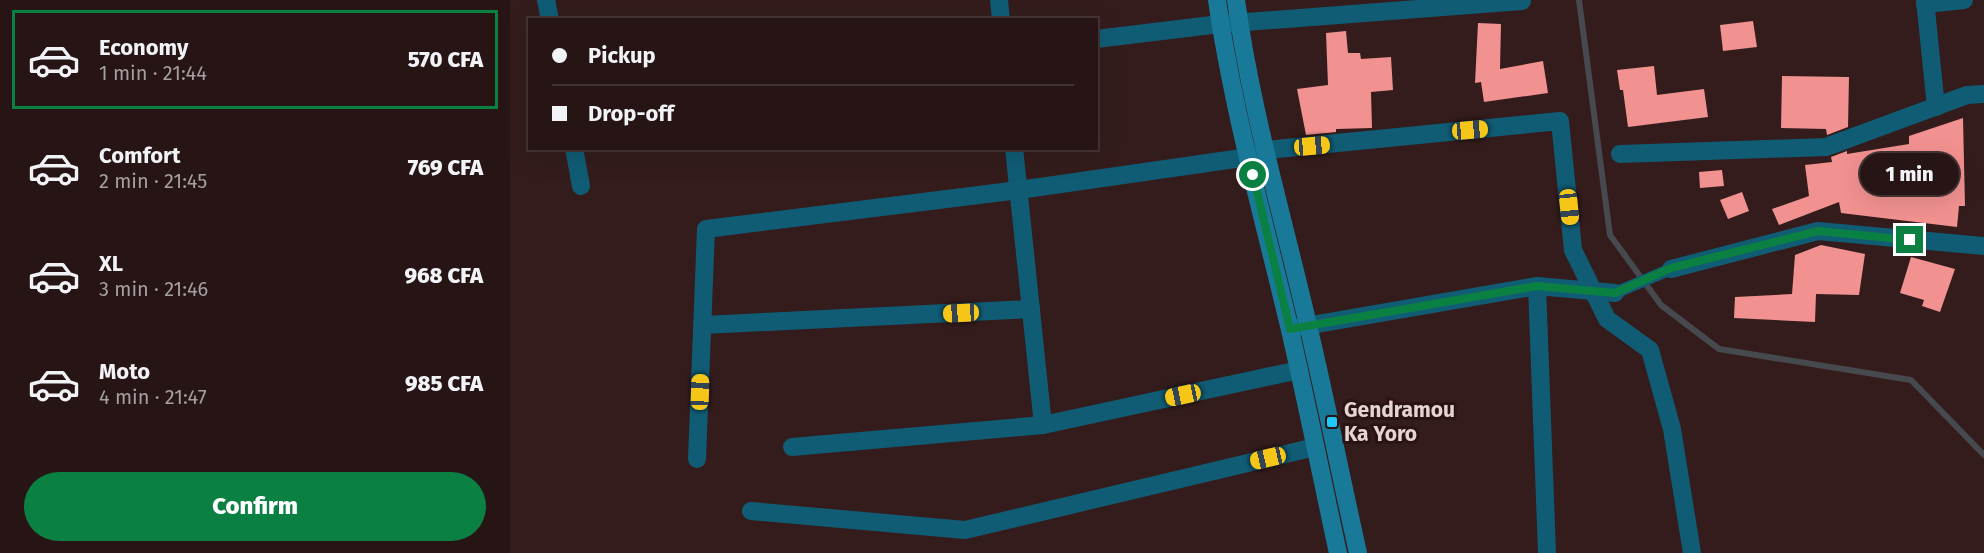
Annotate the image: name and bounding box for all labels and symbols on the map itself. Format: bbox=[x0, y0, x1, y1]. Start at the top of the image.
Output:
car bbox=[1451, 119, 1489, 141]
car bbox=[1293, 135, 1331, 157]
callout: 1 min bbox=[1860, 153, 1960, 195]
route start bbox=[1239, 161, 1266, 188]
car bbox=[1558, 188, 1580, 226]
route end bbox=[1896, 226, 1923, 253]
car bbox=[943, 303, 979, 323]
car bbox=[690, 374, 710, 410]
car bbox=[1164, 382, 1202, 408]
place label: Gendramou Ka Yoro bbox=[1344, 397, 1455, 447]
marker: Gendramou Ka Yoro bbox=[1325, 415, 1339, 429]
car bbox=[1248, 445, 1288, 471]

